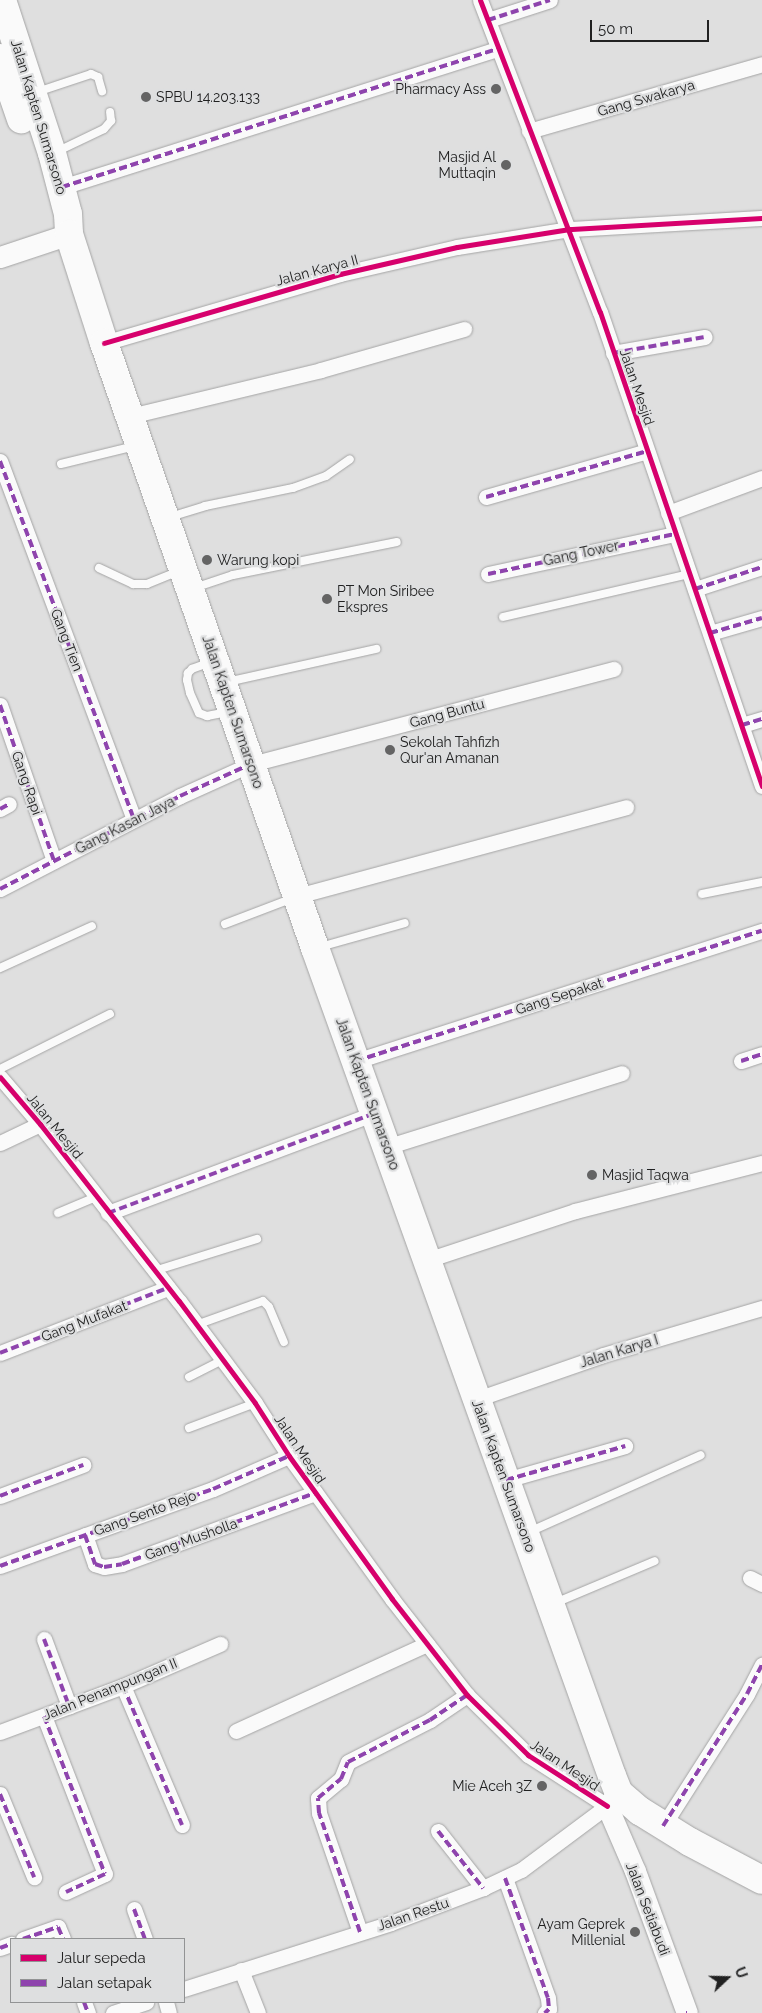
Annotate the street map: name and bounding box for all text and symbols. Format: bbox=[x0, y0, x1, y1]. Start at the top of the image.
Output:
scale bar bbox=[592, 10, 711, 42]
text: 50 m bbox=[598, 20, 633, 38]
street label: Jalan Kapten Sumarsono bbox=[7, 38, 71, 196]
street label: Gang Swakarya bbox=[596, 76, 696, 120]
place label: Pharmacy Ass bbox=[394, 81, 486, 97]
marker: Pharmacy Ass bbox=[490, 83, 502, 95]
place label: SPBU 14.203.133 bbox=[156, 89, 260, 105]
marker: SPBU 14.203.133 bbox=[140, 91, 152, 103]
place label: Masjid Al Muttaqin bbox=[438, 149, 496, 182]
marker: Masjid Al Muttaqin bbox=[500, 159, 512, 171]
street label: Jalan Karya II bbox=[274, 251, 360, 289]
street label: Jalan Mesjid bbox=[616, 347, 658, 427]
street label: Gang Tower bbox=[541, 537, 621, 569]
place label: Warung kopi bbox=[217, 552, 299, 568]
marker: Warung kopi bbox=[201, 554, 213, 566]
place label: PT Mon Siribee Ekspres bbox=[337, 583, 435, 616]
marker: PT Mon Siribee Ekspres bbox=[321, 593, 333, 605]
street label: Gang Tien bbox=[47, 606, 87, 674]
street label: Jalan Kapten Sumarsono bbox=[199, 633, 267, 791]
street label: Gang Buntu bbox=[408, 695, 486, 731]
place label: Sekolah Tahfizh Qur'an Amanan bbox=[400, 734, 500, 766]
marker: Sekolah Tahfizh Qur'an Amanan bbox=[384, 744, 396, 756]
street label: Gang Rapi bbox=[8, 749, 46, 817]
street label: Gang Kasan Jaya bbox=[72, 793, 178, 857]
street label: Gang Sepakat bbox=[513, 974, 605, 1018]
street label: Jalan Kapten Sumarsono bbox=[333, 1016, 403, 1172]
street label: Jalan Mesjid bbox=[23, 1090, 87, 1162]
place label: Masjid Taqwa bbox=[602, 1167, 689, 1183]
marker: Masjid Taqwa bbox=[586, 1169, 598, 1181]
street label: Gang Mufakat bbox=[39, 1297, 129, 1345]
street label: Jalan Karya I bbox=[578, 1331, 660, 1371]
street label: Jalan Kapten Sumarsono bbox=[469, 1398, 539, 1554]
street label: Jalan Mesjid bbox=[271, 1411, 329, 1487]
street label: Gang Sento Rejo bbox=[91, 1487, 199, 1539]
street label: Gang Musholla bbox=[142, 1514, 240, 1564]
street label: Jalan Penampungan II bbox=[41, 1654, 179, 1724]
street label: Jalan Mesjid bbox=[527, 1736, 603, 1794]
place label: Mie Aceh 3Z bbox=[452, 1778, 532, 1794]
marker: Mie Aceh 3Z bbox=[536, 1780, 548, 1792]
street label: Jalan Setiabudi bbox=[623, 1860, 673, 1958]
street label: Jalan Restu bbox=[375, 1894, 451, 1934]
place label: Ayam Geprek Millenial bbox=[537, 1916, 625, 1948]
marker: Ayam Geprek Millenial bbox=[629, 1926, 641, 1938]
legend bbox=[10, 1938, 185, 2003]
text: Jalur sepeda bbox=[57, 1949, 146, 1967]
north arrow bbox=[702, 1953, 752, 2003]
text: U bbox=[732, 1965, 750, 1980]
text: Jalan setapak bbox=[57, 1974, 152, 1992]

